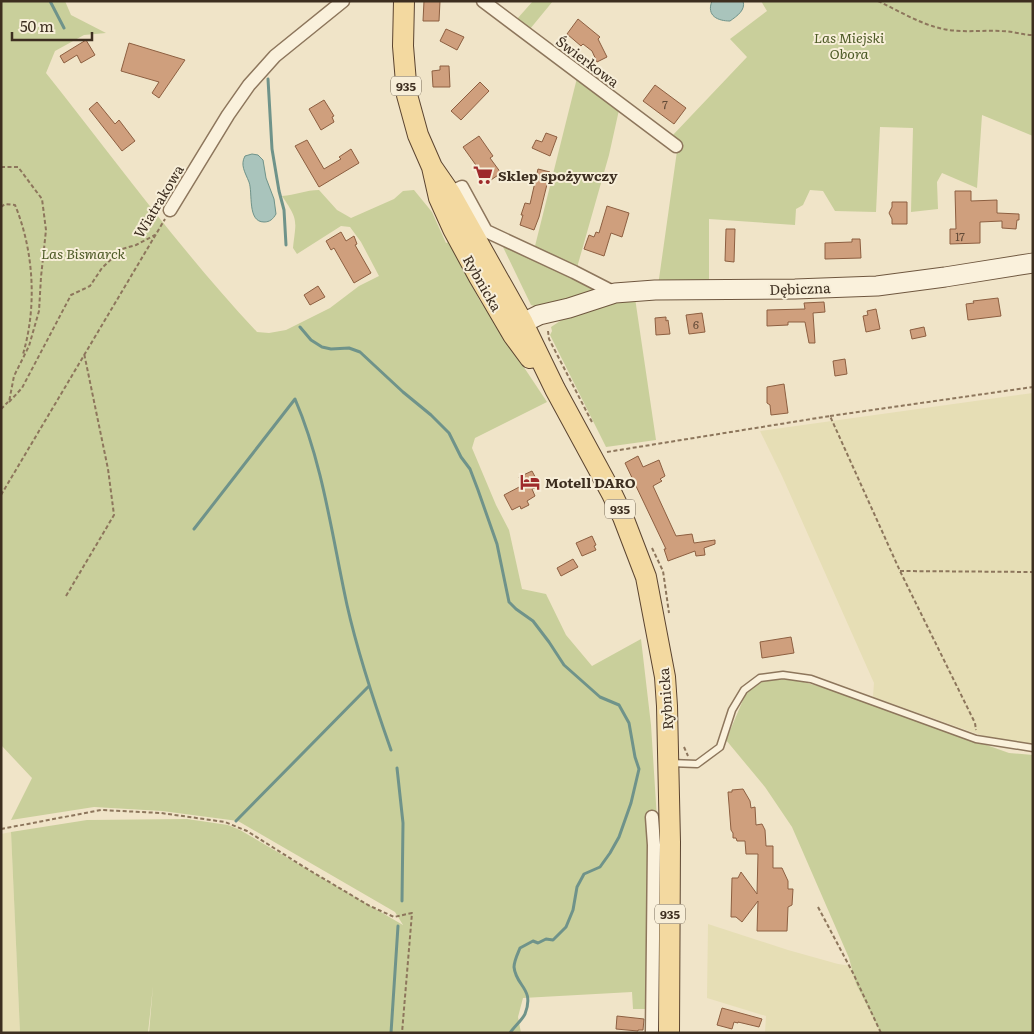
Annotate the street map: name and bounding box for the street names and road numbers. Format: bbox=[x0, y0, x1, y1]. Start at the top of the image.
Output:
street label: Świerkowa bbox=[552, 31, 624, 92]
road number: 935 bbox=[391, 76, 421, 95]
street label: Wiatrakowa bbox=[128, 160, 188, 241]
street label: Rybnicka bbox=[459, 251, 507, 315]
street label: Dębiczna bbox=[769, 277, 831, 299]
road number: 935 bbox=[605, 499, 635, 518]
street label: Rybnicka bbox=[653, 667, 677, 731]
road number: 935 bbox=[655, 904, 685, 924]

